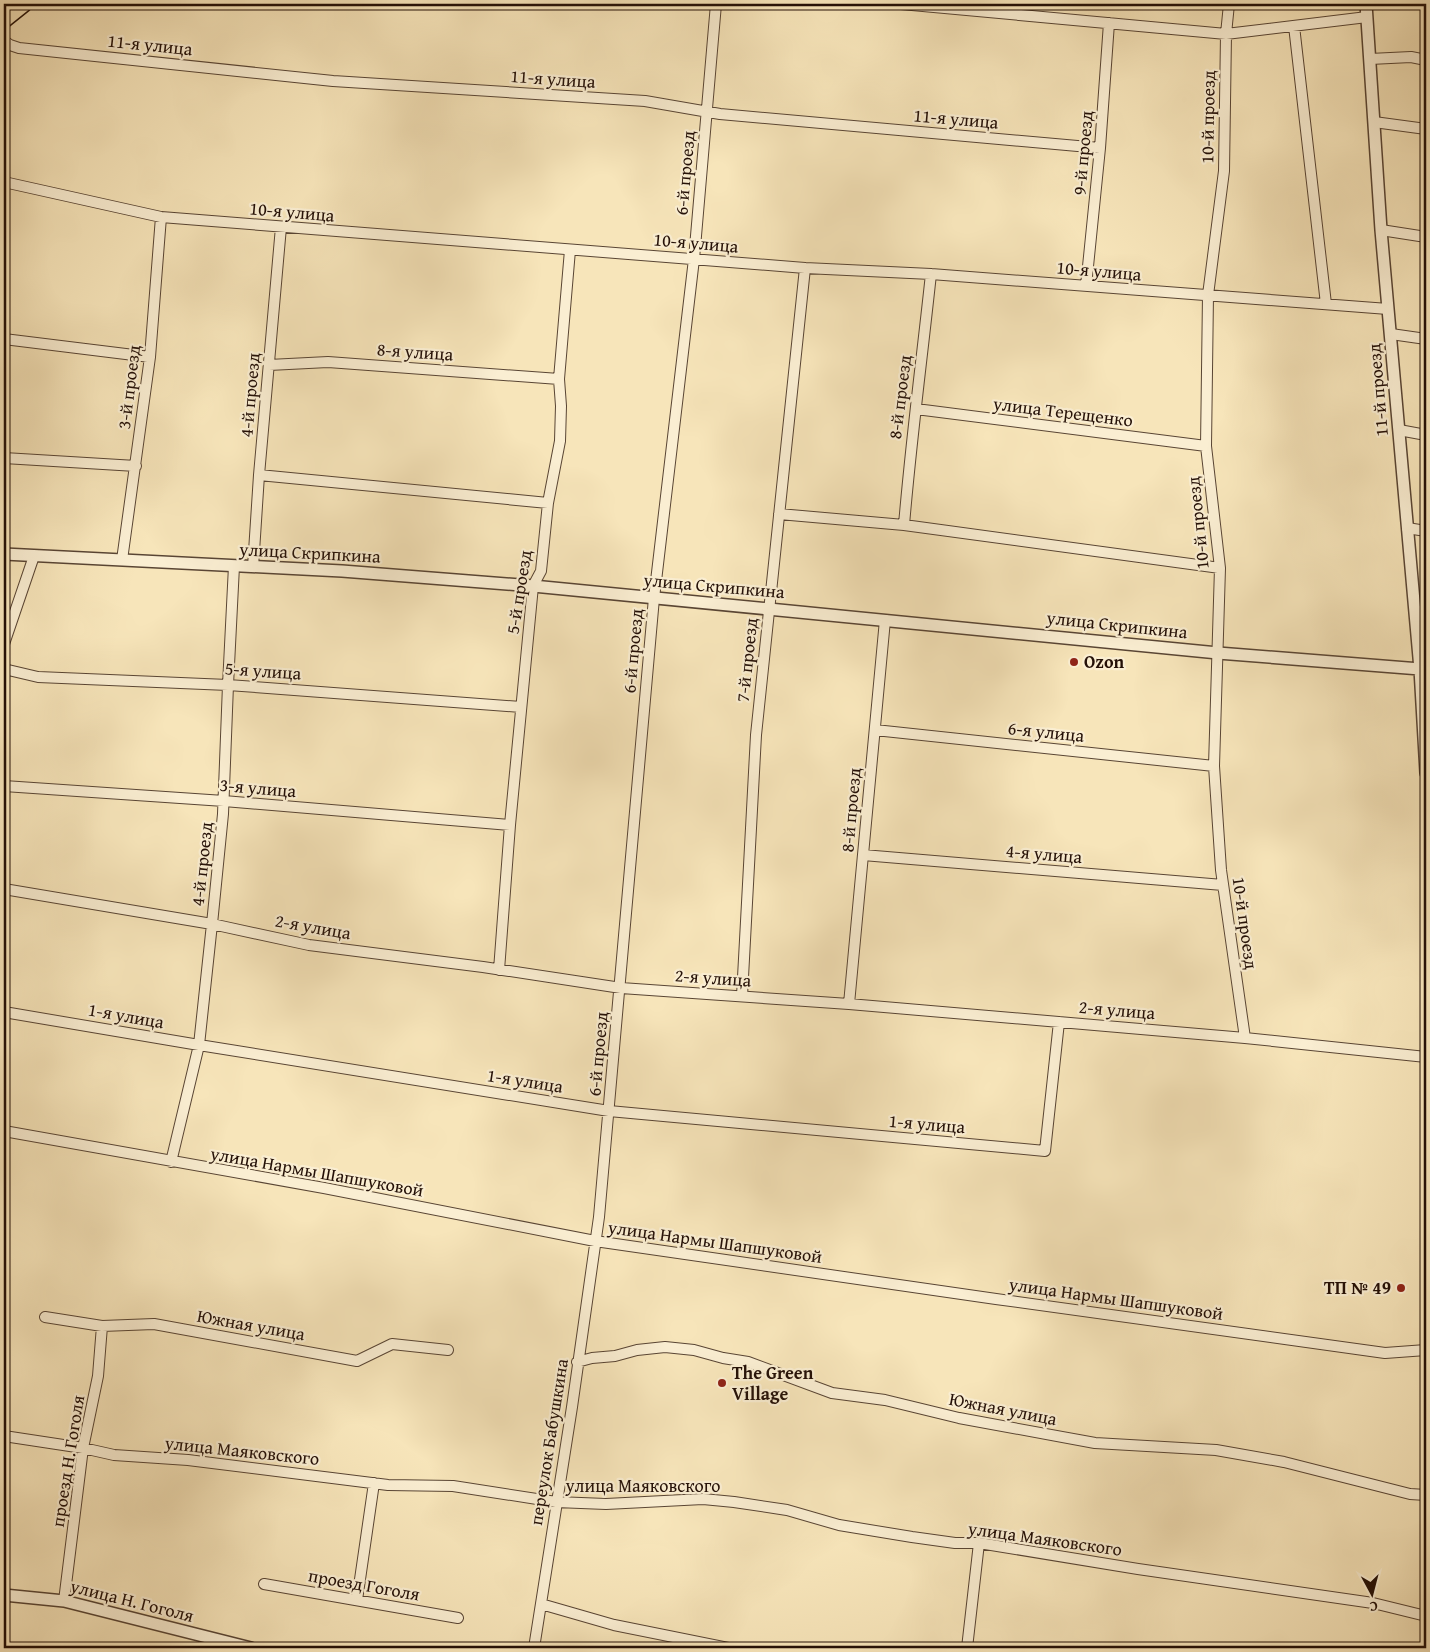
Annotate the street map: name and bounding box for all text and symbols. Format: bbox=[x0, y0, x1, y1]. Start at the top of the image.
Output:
street label: 11-я улица bbox=[106, 27, 194, 62]
street label: 11-я улица bbox=[510, 62, 597, 95]
street label: 10-й проезд bbox=[1193, 70, 1222, 164]
street label: 11-я улица bbox=[912, 101, 1000, 136]
street label: 9-й проезд bbox=[1065, 109, 1100, 196]
street label: 6-й проезд bbox=[667, 129, 702, 216]
street label: 10-я улица bbox=[248, 194, 336, 229]
street label: 10-я улица bbox=[652, 225, 740, 260]
street label: 10-я улица bbox=[1055, 253, 1143, 288]
street label: 8-я улица bbox=[376, 335, 455, 368]
street label: 11-й проезд bbox=[1360, 342, 1395, 438]
street label: 3-й проезд bbox=[110, 343, 147, 431]
street label: 4-й проезд bbox=[232, 351, 267, 438]
street label: 8-й проезд bbox=[881, 353, 918, 441]
street label: улица Терещенко bbox=[991, 389, 1134, 433]
street label: 10-й проезд bbox=[1179, 475, 1216, 571]
street label: улица Скрипкина bbox=[238, 535, 382, 570]
street label: 5-й проезд bbox=[499, 548, 538, 636]
street label: улица Скрипкина bbox=[641, 566, 786, 605]
street label: улица Скрипкина bbox=[1044, 604, 1189, 645]
street label: 6-й проезд bbox=[615, 607, 650, 694]
street label: 7-й проезд bbox=[729, 616, 764, 703]
place label: Ozon bbox=[1084, 648, 1124, 675]
street label: 5-я улица bbox=[224, 654, 303, 687]
marker: Ozon bbox=[1068, 656, 1080, 668]
street label: 6-я улица bbox=[1007, 714, 1086, 749]
street label: 8-й проезд bbox=[833, 766, 868, 853]
street label: 3-я улица bbox=[219, 771, 298, 804]
street label: 4-й проезд bbox=[184, 820, 219, 907]
street label: 4-я улица bbox=[1005, 837, 1084, 870]
street label: 10-й проезд bbox=[1226, 875, 1265, 971]
street label: 2-я улица bbox=[273, 907, 354, 947]
street label: 2-я улица bbox=[674, 961, 753, 994]
street label: 2-я улица bbox=[1078, 993, 1157, 1026]
street label: 1-я улица bbox=[86, 996, 167, 1036]
street label: 6-й проезд bbox=[580, 1010, 615, 1097]
street label: 1-я улица bbox=[485, 1061, 565, 1100]
street label: 1-я улица bbox=[888, 1107, 967, 1140]
street label: улица Нармы Шапшуковой bbox=[207, 1139, 426, 1204]
street label: улица Нармы Шапшуковой bbox=[605, 1213, 824, 1270]
street label: улица Нармы Шапшуковой bbox=[1006, 1270, 1225, 1327]
place label: ТП № 49 bbox=[1324, 1274, 1391, 1301]
marker: ТП № 49 bbox=[1395, 1282, 1407, 1294]
street label: Южная улица bbox=[195, 1302, 308, 1347]
street label: переулок Бабушкина bbox=[522, 1356, 575, 1527]
place label: The Green Village bbox=[732, 1359, 814, 1407]
marker: The Green Village bbox=[716, 1377, 728, 1389]
street label: Южная улица bbox=[947, 1385, 1060, 1432]
street label: проезд Н. Гоголя bbox=[44, 1393, 91, 1529]
street label: улица Маяковского bbox=[163, 1429, 321, 1472]
street label: улица Маяковского bbox=[564, 1472, 721, 1499]
street label: улица Маяковского bbox=[965, 1514, 1124, 1563]
street label: проезд Гоголя bbox=[306, 1561, 422, 1608]
north arrow bbox=[1348, 1570, 1398, 1620]
street label: улица Н. Гоголя bbox=[66, 1572, 197, 1629]
text: С bbox=[1368, 1596, 1379, 1617]

